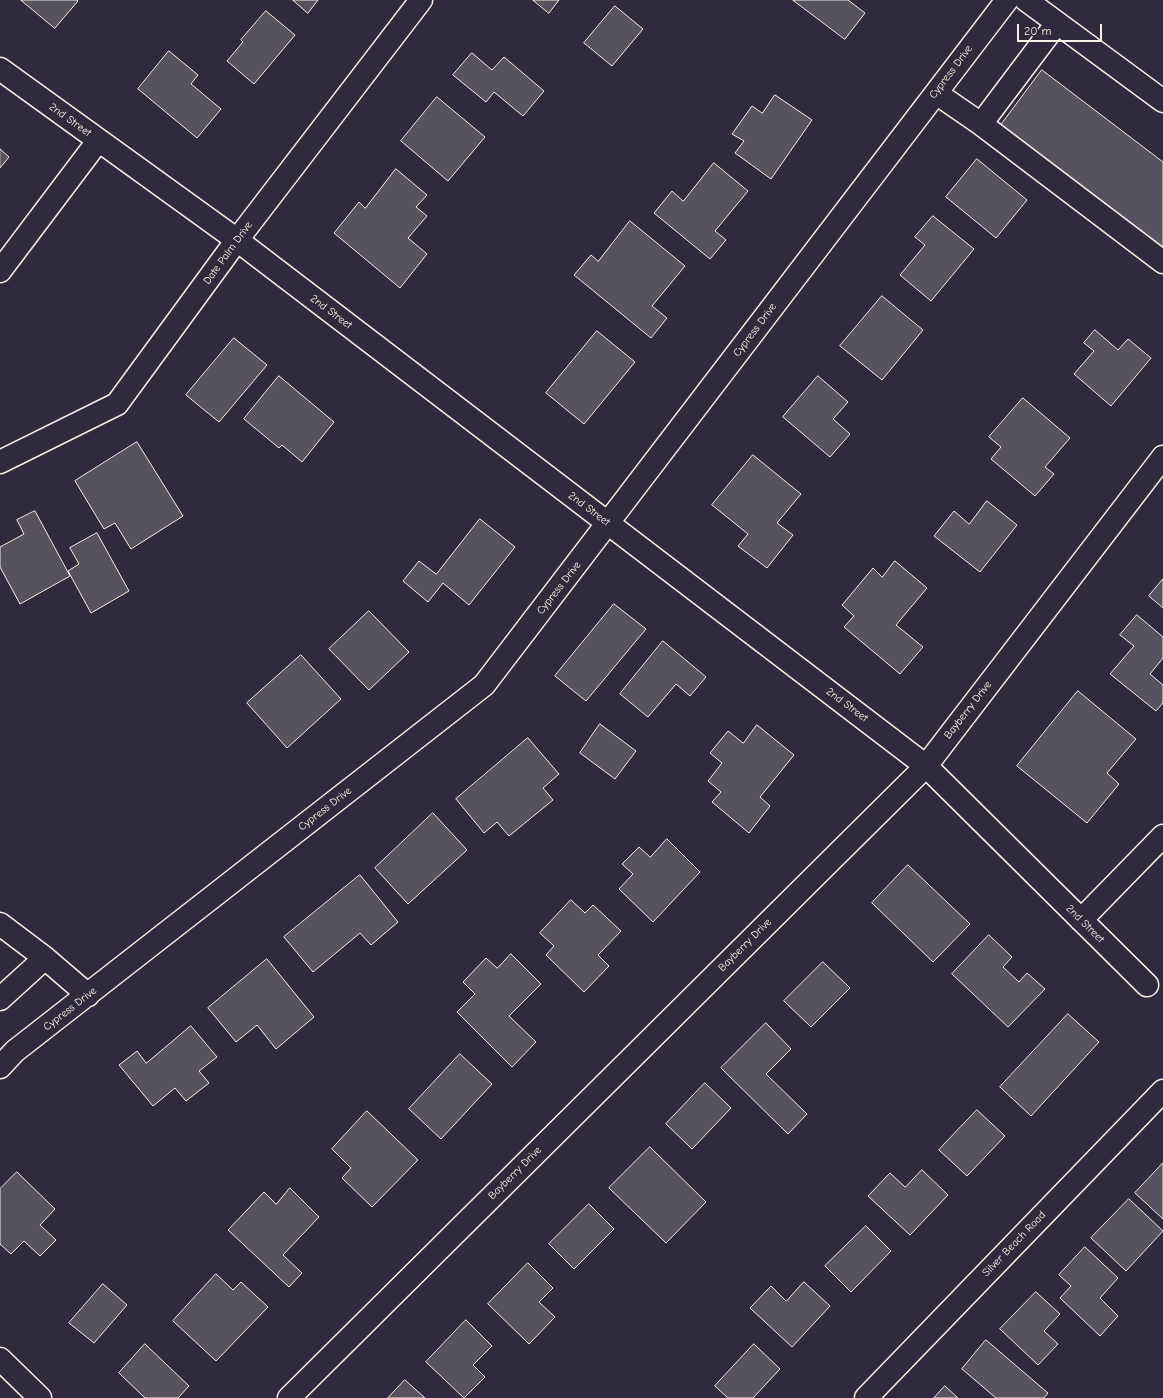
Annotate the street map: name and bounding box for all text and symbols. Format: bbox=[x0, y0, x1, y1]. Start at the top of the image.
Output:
scale bar bbox=[1019, 16, 1104, 42]
text: 20 m bbox=[1024, 24, 1052, 38]
street label: Cypress Drive bbox=[927, 43, 975, 101]
street label: 2nd Street bbox=[46, 100, 94, 140]
street label: Date Palm Drive bbox=[201, 219, 255, 287]
street label: 2nd Street bbox=[308, 292, 354, 332]
street label: Cypress Drive bbox=[731, 301, 779, 359]
street label: 2nd Street bbox=[566, 489, 612, 529]
street label: Cypress Drive bbox=[534, 559, 584, 617]
street label: Bayberry Drive bbox=[941, 678, 995, 742]
street label: 2nd Street bbox=[824, 685, 870, 725]
street label: Cypress Drive bbox=[296, 784, 354, 834]
street label: 2nd Street bbox=[1063, 902, 1107, 946]
street label: Bayberry Drive bbox=[716, 916, 774, 974]
street label: Cypress Drive bbox=[41, 984, 99, 1034]
street label: Bayberry Drive bbox=[486, 1144, 544, 1202]
street label: Silver Beach Road bbox=[980, 1209, 1048, 1279]

